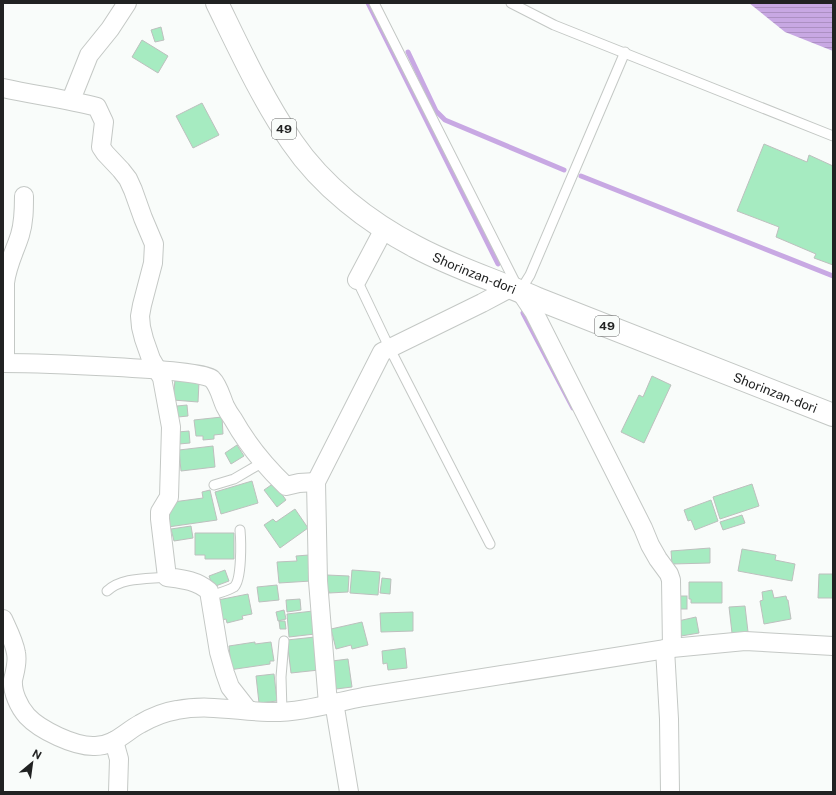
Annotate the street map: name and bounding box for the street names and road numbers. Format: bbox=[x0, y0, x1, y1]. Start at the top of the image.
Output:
road number: 49 bbox=[272, 119, 296, 139]
street label: Shorinzan-dori bbox=[430, 249, 518, 296]
road number: 49 bbox=[595, 316, 619, 336]
street label: Shorinzan-dori bbox=[731, 369, 820, 416]

